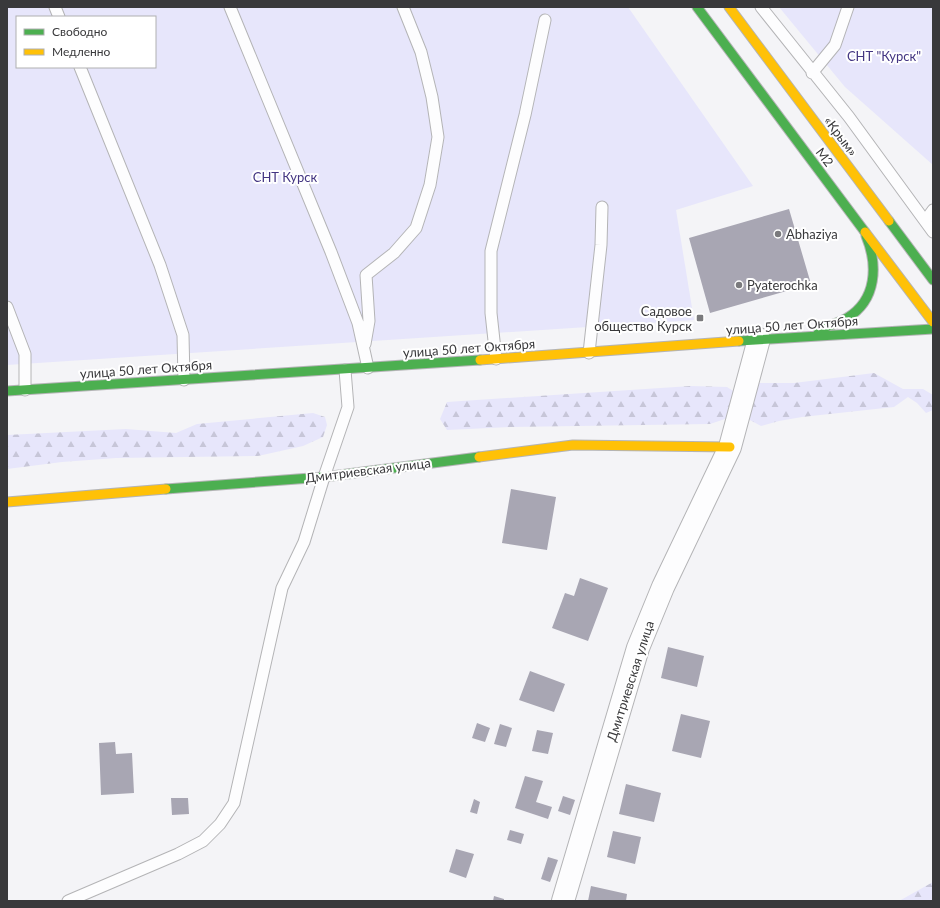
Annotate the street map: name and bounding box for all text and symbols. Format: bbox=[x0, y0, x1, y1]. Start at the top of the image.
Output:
legend bbox=[16, 16, 156, 68]
text: Свободно bbox=[52, 24, 108, 39]
text: Медленно bbox=[52, 44, 111, 59]
park label: СНТ "Курск" bbox=[847, 48, 921, 64]
street label: «Крым» bbox=[821, 113, 861, 159]
street label: М2 bbox=[813, 144, 837, 170]
park label: СНТ Курск bbox=[253, 169, 318, 185]
place label: Abhaziya bbox=[786, 226, 838, 242]
marker: Abhaziya bbox=[773, 229, 783, 239]
place label: Pyaterochka bbox=[747, 277, 818, 293]
marker: Pyaterochka bbox=[734, 280, 744, 290]
place label: Садовое общество Курск bbox=[594, 303, 692, 334]
street label: улица 50 лет Октября bbox=[725, 312, 859, 338]
marker: Садовое общество Курск bbox=[695, 313, 705, 323]
street label: улица 50 лет Октября bbox=[402, 335, 536, 361]
street label: улица 50 лет Октября bbox=[79, 356, 213, 382]
street label: Дмитриевская улица bbox=[304, 454, 432, 486]
street label: Дмитриевская улица bbox=[603, 619, 657, 743]

